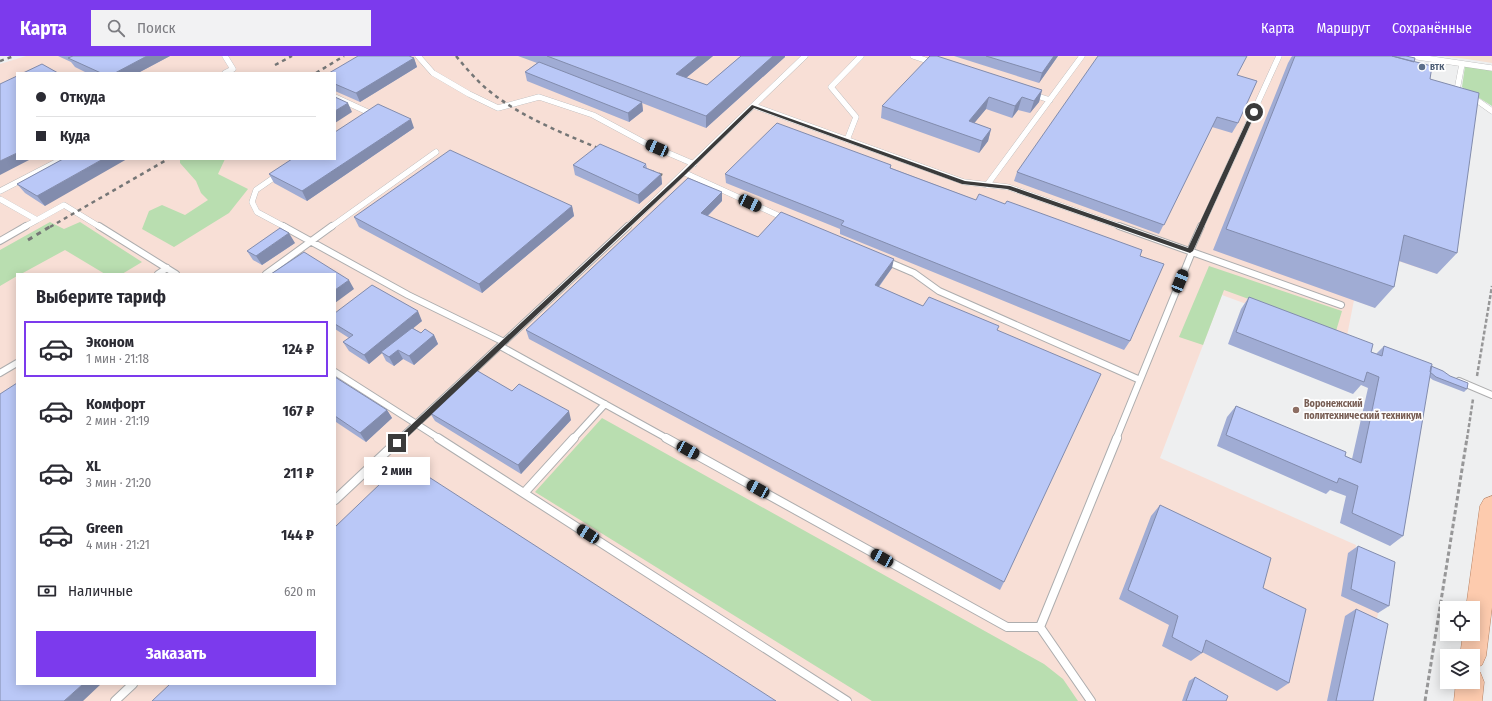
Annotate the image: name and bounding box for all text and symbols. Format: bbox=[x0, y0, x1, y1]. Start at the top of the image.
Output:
search box bbox=[91, 10, 371, 46]
text: Карта bbox=[20, 17, 67, 40]
icon: search bbox=[105, 17, 127, 39]
text: Поиск bbox=[137, 19, 175, 37]
text: Карта bbox=[1261, 20, 1294, 37]
text: Маршрут bbox=[1316, 20, 1370, 37]
text: Сохранённые bbox=[1392, 20, 1472, 37]
marker: ВТК bbox=[1417, 62, 1427, 72]
place label: ВТК bbox=[1430, 62, 1445, 72]
text: Откуда bbox=[60, 88, 105, 106]
route start bbox=[1245, 103, 1263, 121]
text: Куда bbox=[60, 127, 90, 145]
car bbox=[644, 138, 670, 158]
car bbox=[737, 192, 763, 214]
car bbox=[1170, 268, 1190, 294]
text: Выберите тариф bbox=[36, 286, 166, 308]
icon: car bbox=[38, 331, 74, 367]
text: Эконом bbox=[86, 333, 134, 351]
text: 124 ₽ bbox=[282, 340, 314, 358]
text: 1 мин · 21:18 bbox=[86, 351, 149, 366]
icon: car bbox=[38, 393, 74, 429]
text: Комфорт bbox=[86, 395, 145, 413]
place label: Воронежский политехнический техникум bbox=[1304, 398, 1422, 422]
text: 167 ₽ bbox=[282, 402, 314, 420]
marker: Воронежский политехнический техникум bbox=[1291, 405, 1301, 415]
text: 2 мин · 21:19 bbox=[86, 413, 150, 428]
route end bbox=[388, 434, 406, 452]
car bbox=[675, 439, 701, 461]
icon: car bbox=[38, 455, 74, 491]
text: XL bbox=[86, 457, 101, 475]
callout: 2 мин bbox=[364, 457, 430, 485]
text: 2 мин bbox=[382, 463, 412, 478]
text: 211 ₽ bbox=[284, 464, 314, 482]
text: 3 мин · 21:20 bbox=[86, 475, 151, 490]
car bbox=[745, 478, 771, 500]
icon: car bbox=[38, 517, 74, 553]
text: Green bbox=[86, 519, 123, 537]
car bbox=[575, 522, 601, 546]
text: 144 ₽ bbox=[281, 526, 314, 544]
text: 4 мин · 21:21 bbox=[86, 537, 150, 552]
car bbox=[869, 547, 895, 569]
icon: cash bbox=[36, 580, 58, 602]
text: Наличные bbox=[68, 582, 133, 600]
text: 620 m bbox=[284, 584, 316, 599]
map controls bbox=[1440, 601, 1480, 689]
button: locate bbox=[1440, 601, 1480, 641]
button: Заказать bbox=[36, 631, 316, 677]
button: layers bbox=[1440, 649, 1480, 689]

